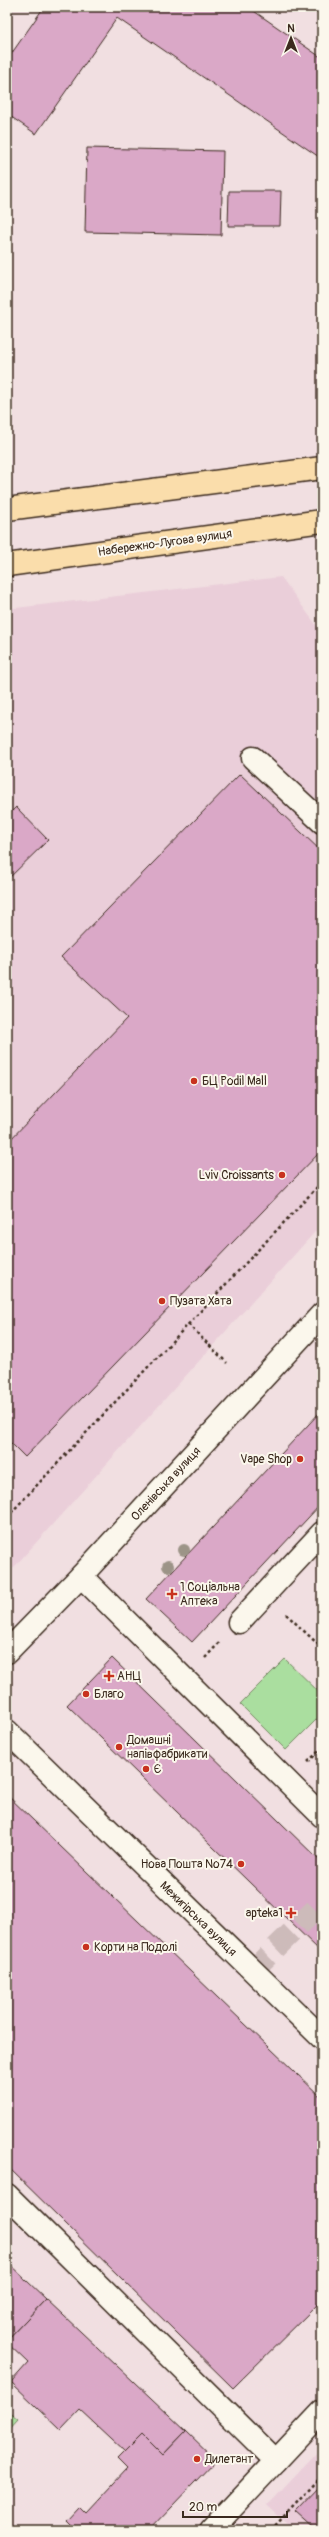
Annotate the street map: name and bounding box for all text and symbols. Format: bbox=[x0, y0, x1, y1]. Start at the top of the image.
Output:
north arrow bbox=[271, 18, 311, 58]
text: N bbox=[287, 22, 295, 35]
street label: Набережно-Лугова вулиця bbox=[97, 526, 233, 560]
place label: БЦ Podil Mall bbox=[202, 1074, 267, 1089]
marker: БЦ Podil Mall bbox=[189, 1076, 199, 1086]
place label: Lviv Croissants bbox=[198, 1168, 275, 1183]
marker: Lviv Croissants bbox=[277, 1170, 287, 1180]
place label: Пузата Хата bbox=[170, 1294, 232, 1309]
marker: Пузата Хата bbox=[157, 1296, 167, 1306]
street label: Оленівська вулиця bbox=[128, 1444, 204, 1524]
place label: Vape Shop bbox=[240, 1452, 292, 1467]
marker: Vape Shop bbox=[295, 1454, 305, 1464]
place label: 1 Соціальна Аптека bbox=[180, 1580, 240, 1609]
marker: 1 Соціальна Аптека bbox=[167, 1589, 177, 1599]
place label: АНЦ bbox=[117, 1669, 141, 1684]
marker: АНЦ bbox=[104, 1671, 114, 1681]
place label: Благо bbox=[94, 1687, 124, 1702]
marker: Благо bbox=[81, 1689, 91, 1699]
place label: Домашні напівфабрикати bbox=[126, 1733, 208, 1762]
marker: Домашні напівфабрикати bbox=[114, 1742, 124, 1752]
place label: Є bbox=[154, 1762, 161, 1777]
marker: Є bbox=[141, 1764, 151, 1774]
place label: Нова Пошта №74 bbox=[141, 1857, 233, 1872]
marker: Нова Пошта №74 bbox=[236, 1859, 246, 1869]
street label: Межигірська вулиця bbox=[156, 1878, 240, 1960]
place label: apteka1 bbox=[246, 1906, 283, 1921]
marker: apteka1 bbox=[286, 1908, 296, 1918]
place label: Корти на Подолі bbox=[94, 1940, 177, 1955]
marker: Корти на Подолі bbox=[81, 1942, 91, 1952]
place label: Дилетант bbox=[204, 2452, 253, 2467]
marker: Дилетант bbox=[192, 2454, 202, 2464]
scale bar bbox=[183, 2493, 287, 2519]
text: 20 m bbox=[189, 2500, 218, 2515]

